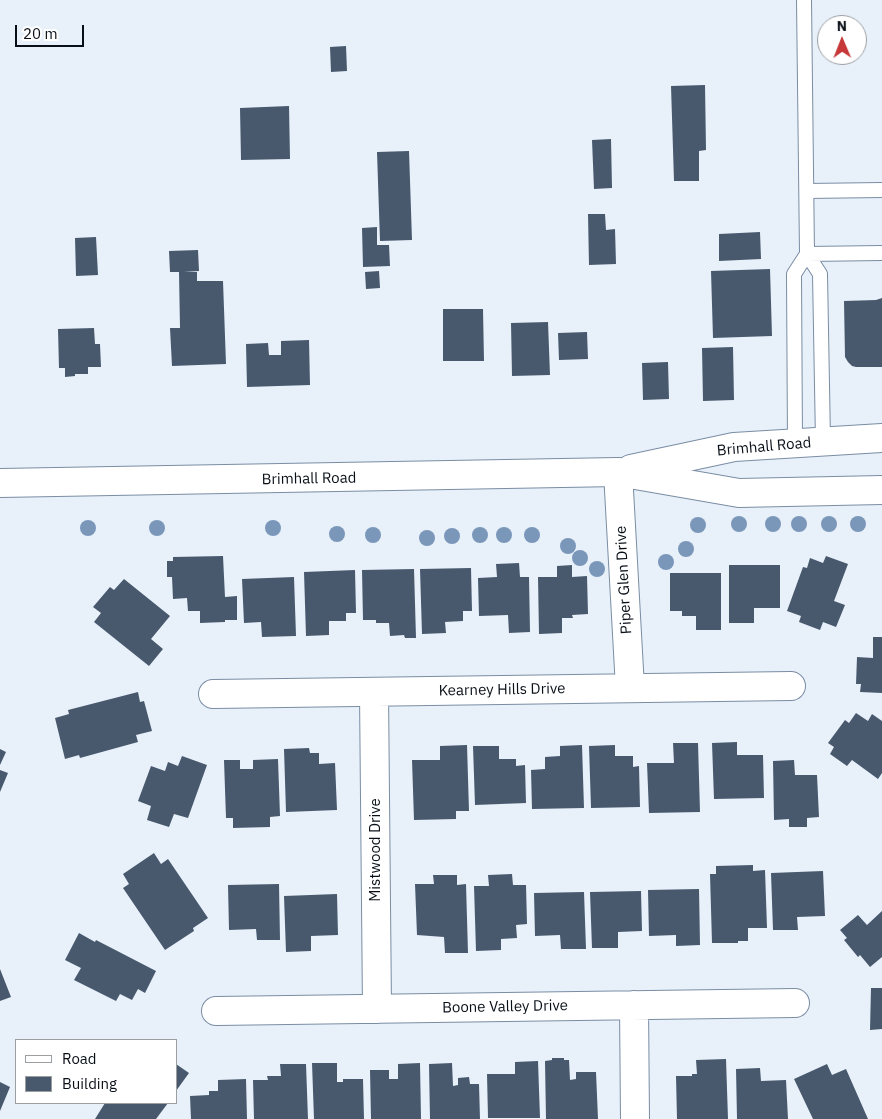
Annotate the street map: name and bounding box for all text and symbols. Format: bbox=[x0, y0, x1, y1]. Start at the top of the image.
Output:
scale bar bbox=[18, 15, 86, 47]
north arrow bbox=[817, 15, 867, 65]
text: N bbox=[837, 17, 847, 35]
text: 20 m bbox=[23, 24, 58, 43]
street label: Brimhall Road bbox=[716, 434, 812, 460]
street label: Brimhall Road bbox=[261, 469, 357, 489]
street label: Piper Glen Drive bbox=[612, 525, 636, 635]
street label: Kearney Hills Drive bbox=[439, 680, 565, 700]
street label: Mistwood Drive bbox=[367, 798, 385, 902]
street label: Boone Valley Drive bbox=[442, 997, 568, 1017]
legend bbox=[15, 1039, 178, 1104]
text: Road bbox=[62, 1049, 97, 1068]
text: Building bbox=[62, 1074, 117, 1093]

